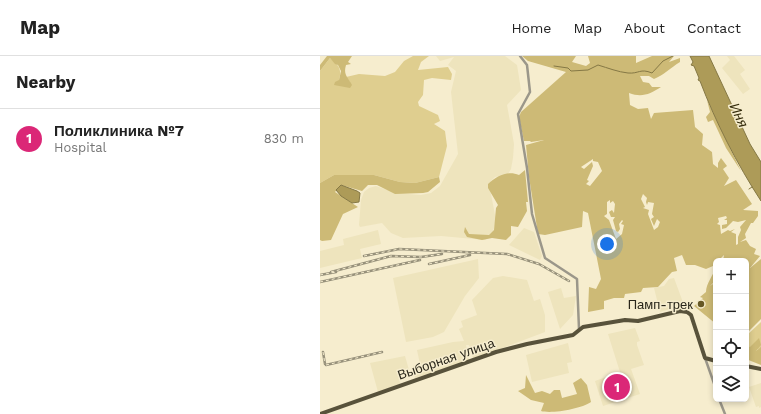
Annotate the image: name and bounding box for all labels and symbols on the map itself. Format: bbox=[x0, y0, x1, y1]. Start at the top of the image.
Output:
water label: Иня bbox=[726, 100, 752, 130]
your location bbox=[597, 234, 617, 254]
place label: Памп-трек bbox=[628, 297, 693, 312]
marker: Памп-трек bbox=[696, 299, 706, 309]
street label: Выборная улица bbox=[396, 335, 497, 383]
pin: 1 bbox=[604, 372, 630, 402]

